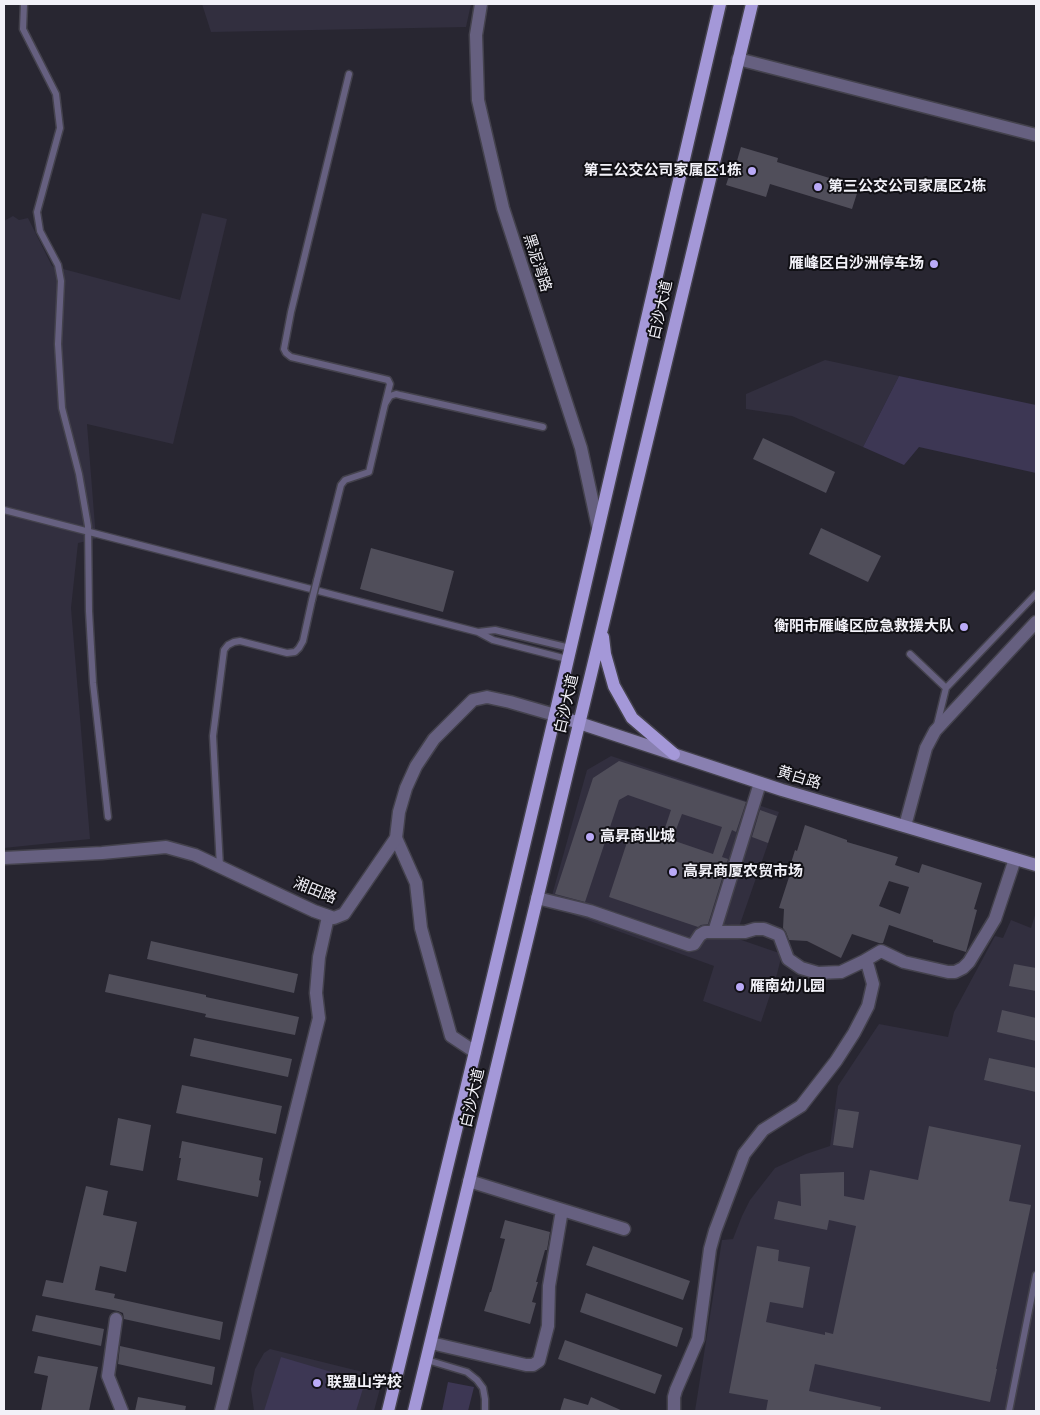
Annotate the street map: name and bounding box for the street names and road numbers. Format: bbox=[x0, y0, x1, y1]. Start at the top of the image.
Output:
street label: 黑泥湾路 bbox=[519, 232, 555, 294]
street label: 白沙大道 bbox=[645, 279, 677, 341]
street label: 白沙大道 bbox=[551, 673, 583, 735]
street label: 黄白路 bbox=[775, 763, 823, 793]
street label: 湘田路 bbox=[291, 874, 339, 908]
street label: 白沙大道 bbox=[457, 1067, 489, 1129]

